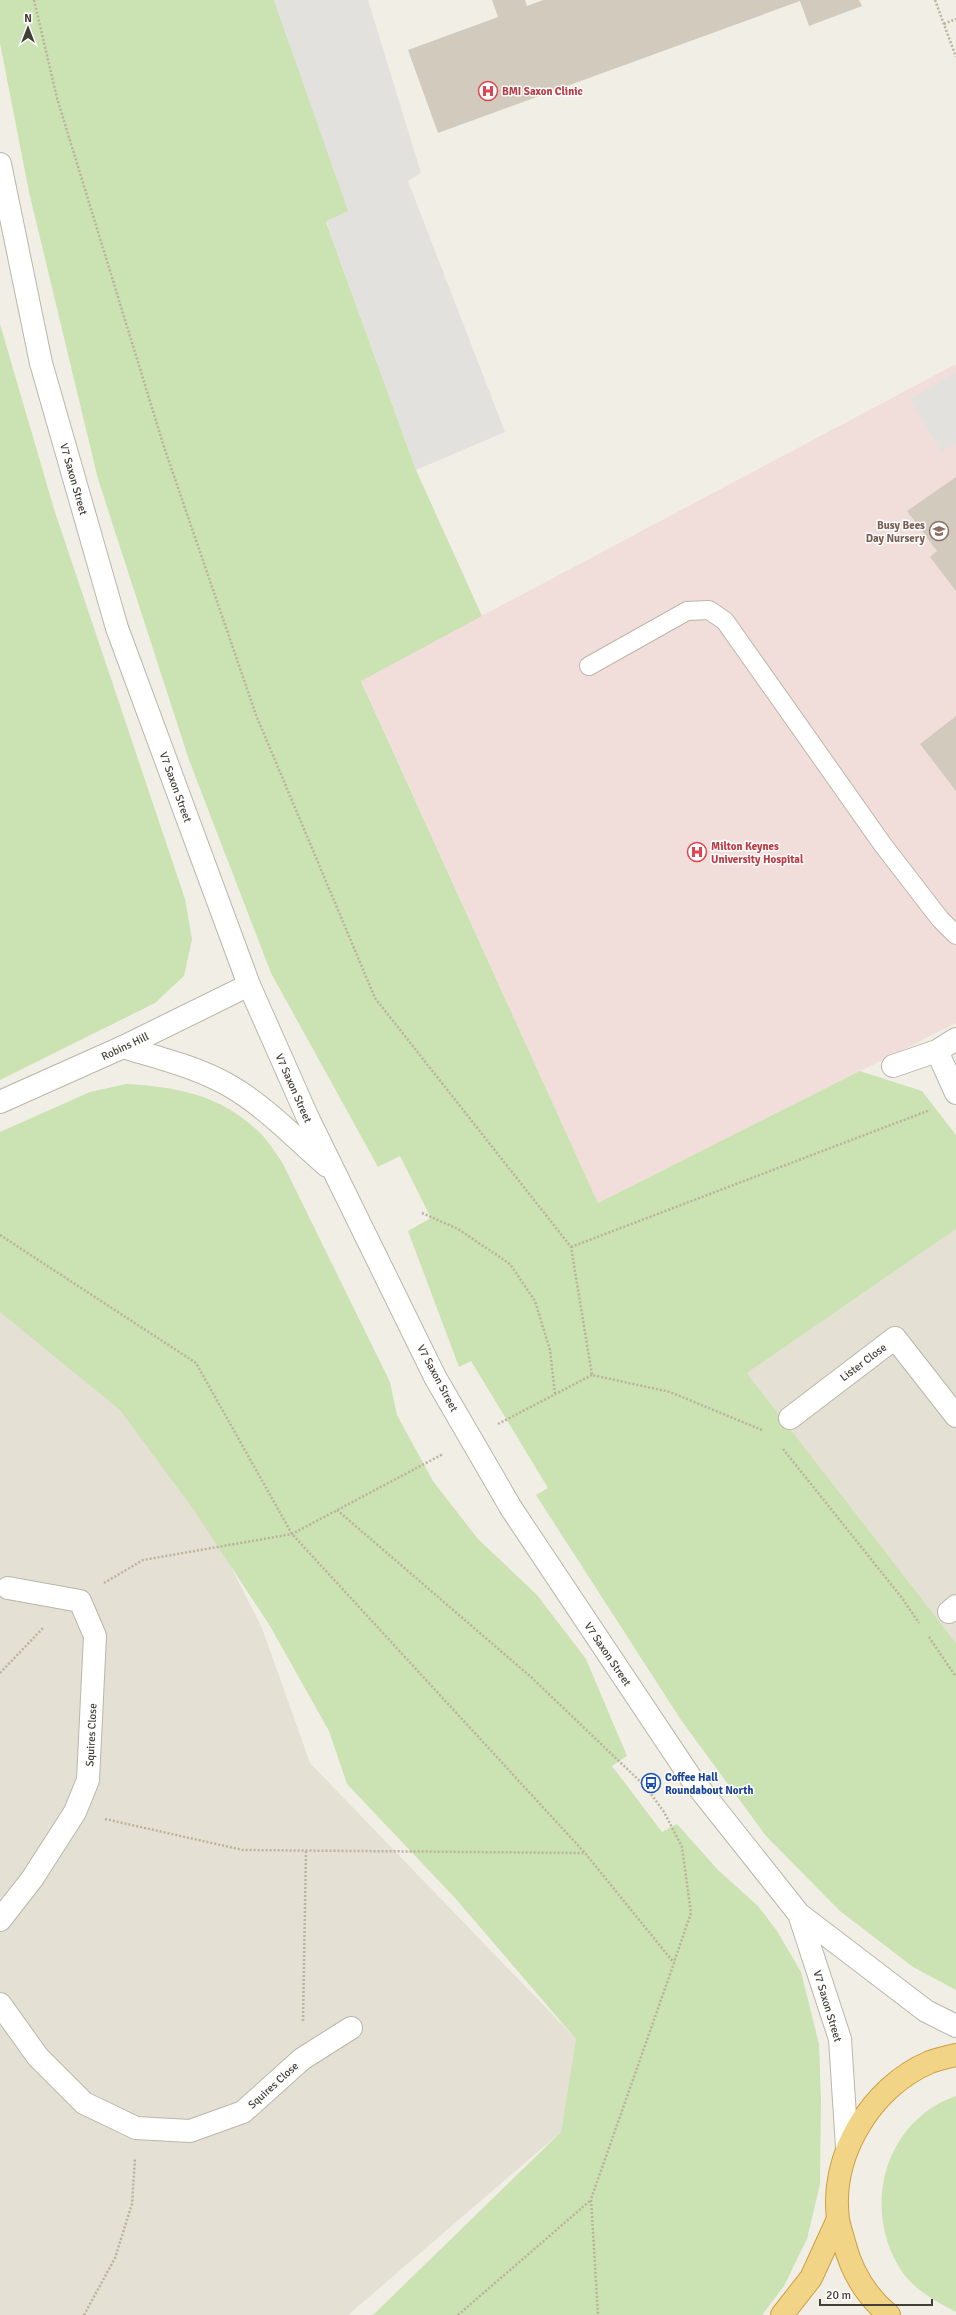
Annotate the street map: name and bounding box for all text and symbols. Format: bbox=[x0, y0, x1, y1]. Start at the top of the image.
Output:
north arrow bbox=[8, 8, 48, 48]
text: N bbox=[24, 12, 32, 25]
hospital icon: BMI Saxon Clinic bbox=[477, 80, 499, 102]
place label: BMI Saxon Clinic bbox=[502, 85, 583, 98]
street label: V7 Saxon Street bbox=[57, 442, 90, 517]
place label: Busy Bees Day Nursery bbox=[866, 519, 926, 545]
school or university icon: Busy Bees Day Nursery bbox=[928, 520, 950, 542]
street label: V7 Saxon Street bbox=[157, 750, 194, 824]
place label: Milton Keynes University Hospital bbox=[711, 840, 804, 866]
hospital icon: Milton Keynes University Hospital bbox=[686, 841, 708, 863]
street label: Robins Hill bbox=[99, 1030, 151, 1063]
street label: V7 Saxon Street bbox=[273, 1052, 315, 1125]
street label: Lister Close bbox=[837, 1341, 889, 1384]
street label: V7 Saxon Street bbox=[414, 1343, 461, 1414]
street label: V7 Saxon Street bbox=[581, 1620, 634, 1689]
street label: Squires Close bbox=[83, 1703, 100, 1767]
place label: Coffee Hall Roundabout North bbox=[665, 1771, 753, 1797]
bus stop icon: Coffee Hall Roundabout North bbox=[640, 1772, 662, 1794]
street label: V7 Saxon Street bbox=[810, 1969, 845, 2044]
street label: Squires Close bbox=[245, 2059, 301, 2111]
scale bar bbox=[820, 2281, 932, 2307]
text: 20 m bbox=[826, 2288, 851, 2303]

